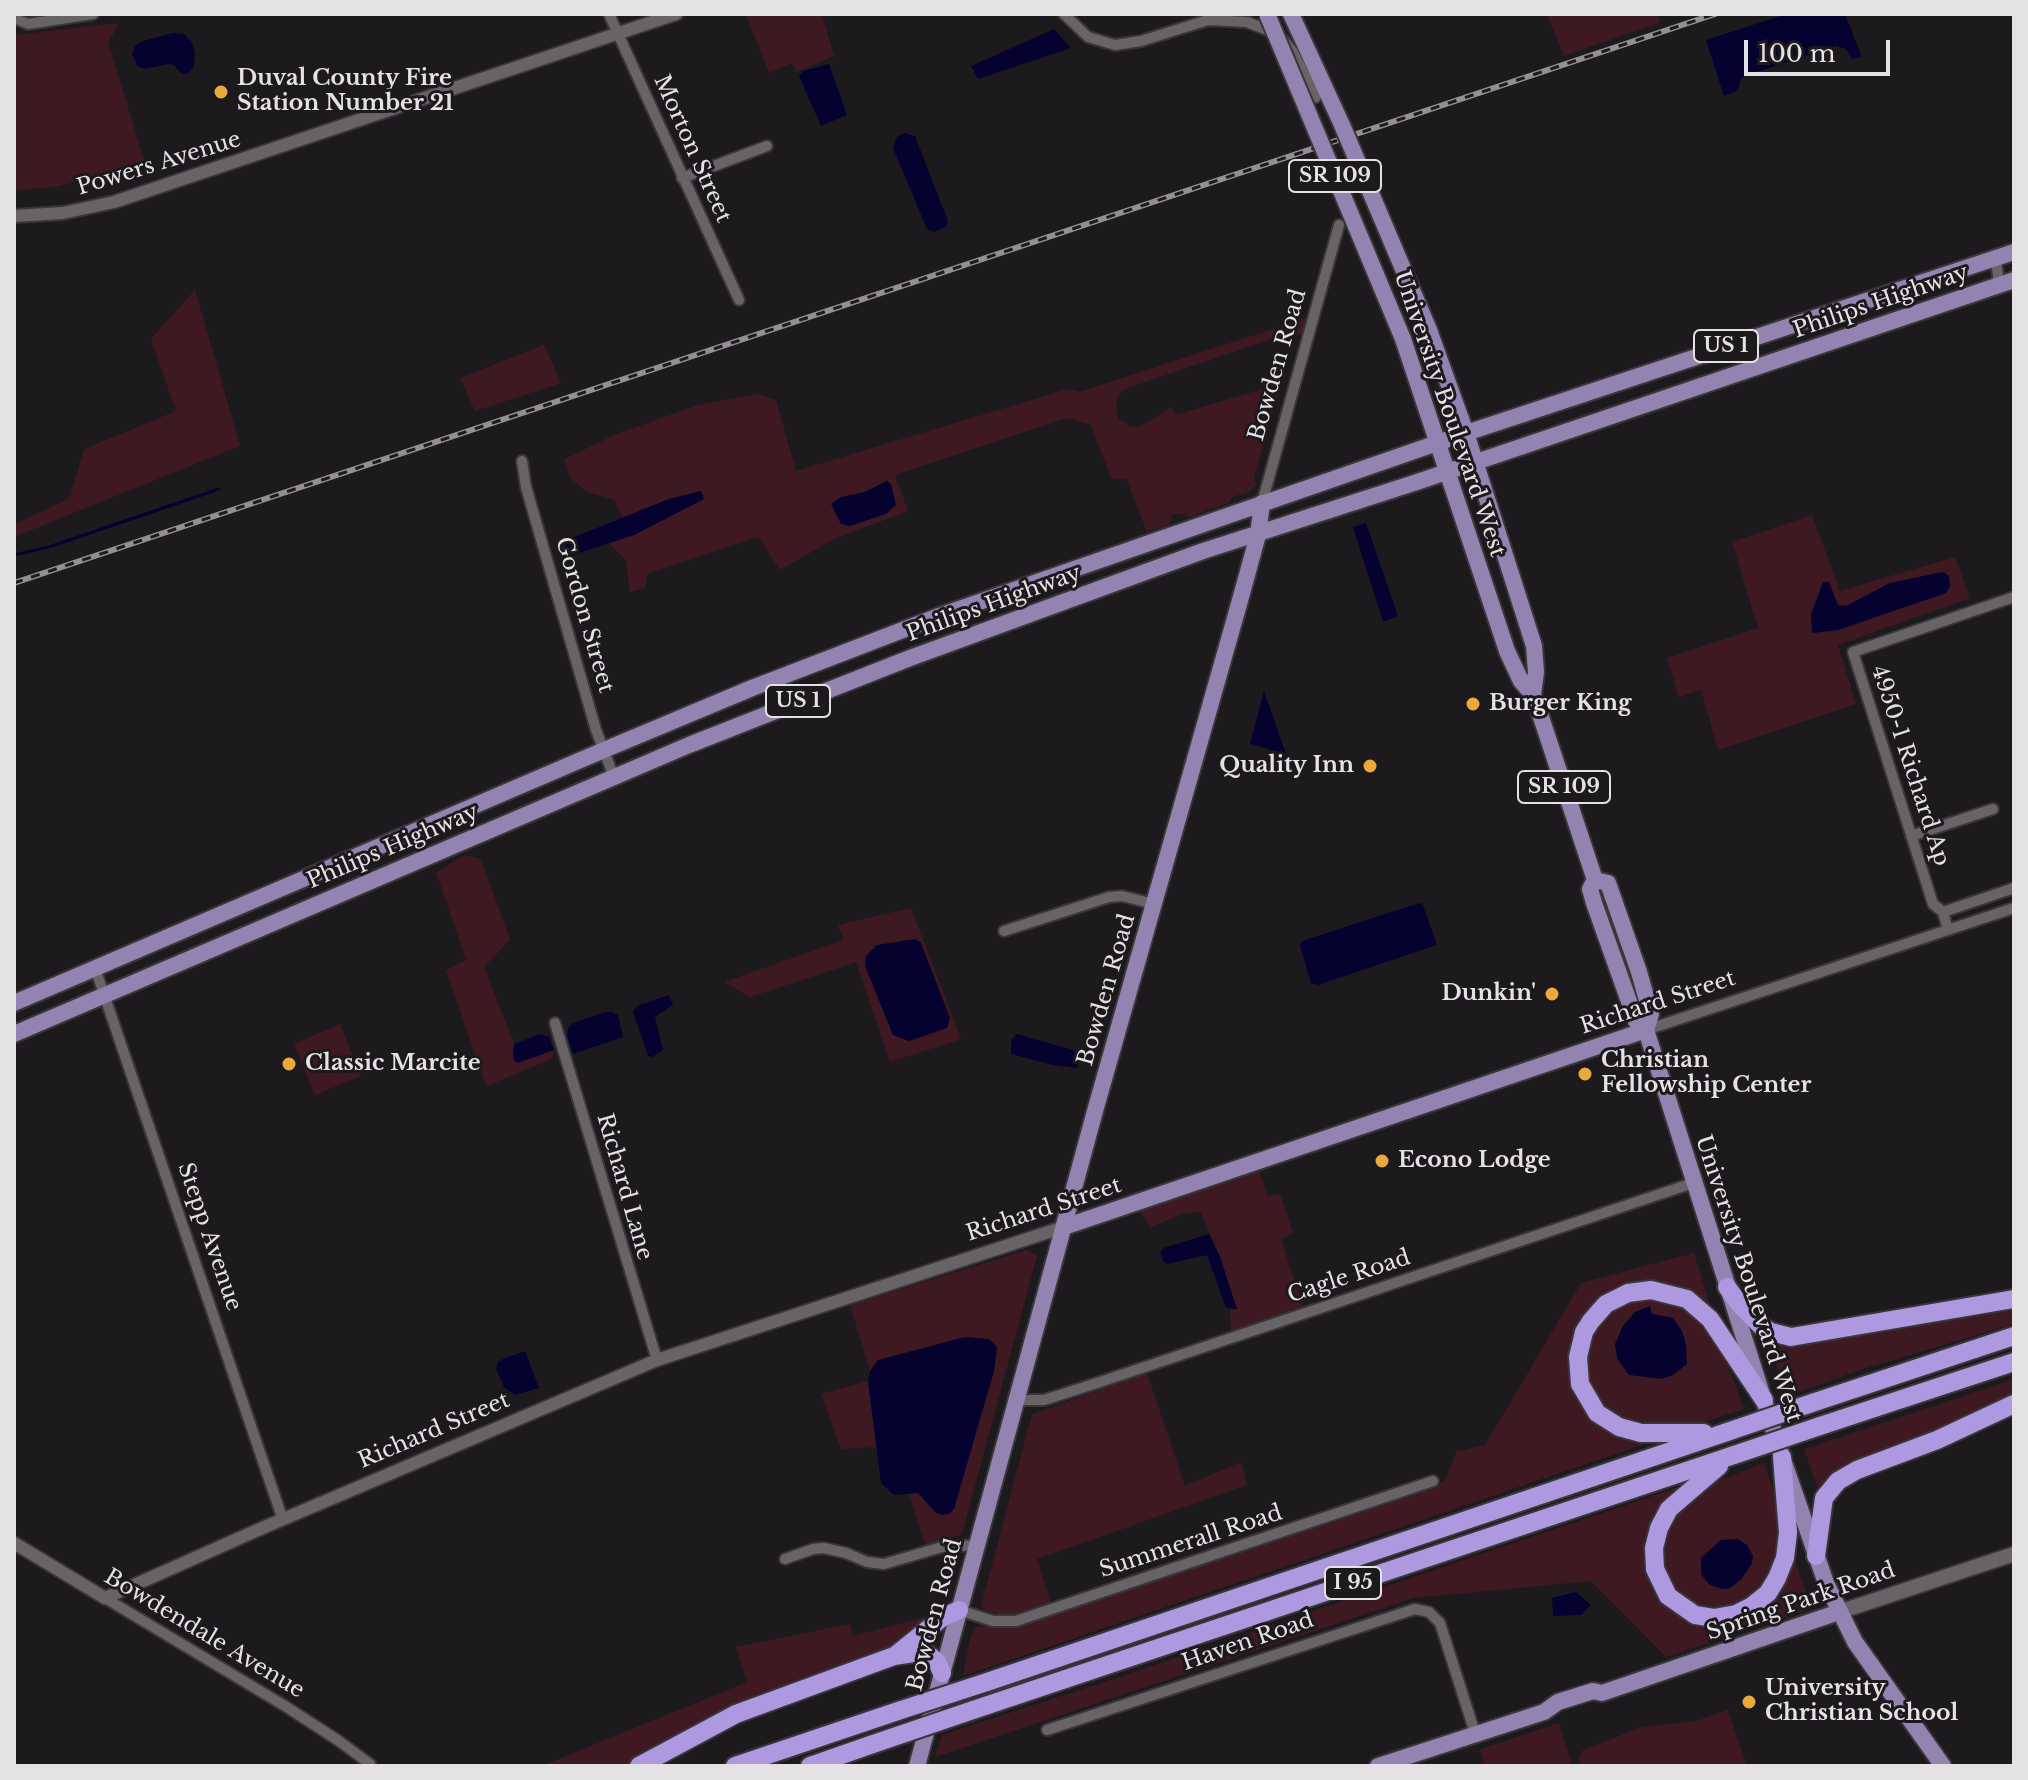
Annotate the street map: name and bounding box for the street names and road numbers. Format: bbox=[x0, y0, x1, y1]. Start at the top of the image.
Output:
street label: Morton Street bbox=[648, 71, 736, 227]
street label: Powers Avenue bbox=[74, 127, 244, 201]
road number: SR 109 bbox=[1289, 160, 1381, 192]
street label: Philips Highway bbox=[1790, 260, 1972, 344]
street label: University Boulevard West bbox=[1388, 268, 1510, 560]
street label: Bowden Road bbox=[1244, 286, 1312, 444]
road number: US 1 bbox=[1694, 330, 1758, 362]
street label: Gordon Street bbox=[549, 534, 619, 696]
street label: Philips Highway bbox=[903, 560, 1085, 648]
street label: 4950-1 Richard Ap bbox=[1865, 663, 1955, 869]
road number: US 1 bbox=[766, 685, 830, 717]
road number: SR 109 bbox=[1518, 771, 1610, 803]
street label: Philips Highway bbox=[303, 799, 483, 895]
street label: Bowden Road bbox=[1073, 911, 1141, 1069]
street label: Richard Street bbox=[1577, 965, 1739, 1041]
street label: Richard Lane bbox=[590, 1111, 658, 1263]
street label: University Boulevard West bbox=[1689, 1132, 1807, 1426]
street label: Stepp Avenue bbox=[171, 1159, 247, 1315]
street label: Richard Street bbox=[963, 1172, 1125, 1248]
street label: Cagle Road bbox=[1284, 1245, 1414, 1309]
street label: Richard Street bbox=[354, 1387, 514, 1475]
street label: Summerall Road bbox=[1096, 1500, 1286, 1584]
street label: Bowden Road bbox=[902, 1536, 968, 1694]
street label: Spring Park Road bbox=[1703, 1557, 1899, 1647]
street label: Bowdendale Avenue bbox=[99, 1564, 309, 1704]
road number: I 95 bbox=[1325, 1567, 1381, 1599]
street label: Haven Road bbox=[1179, 1607, 1317, 1677]

